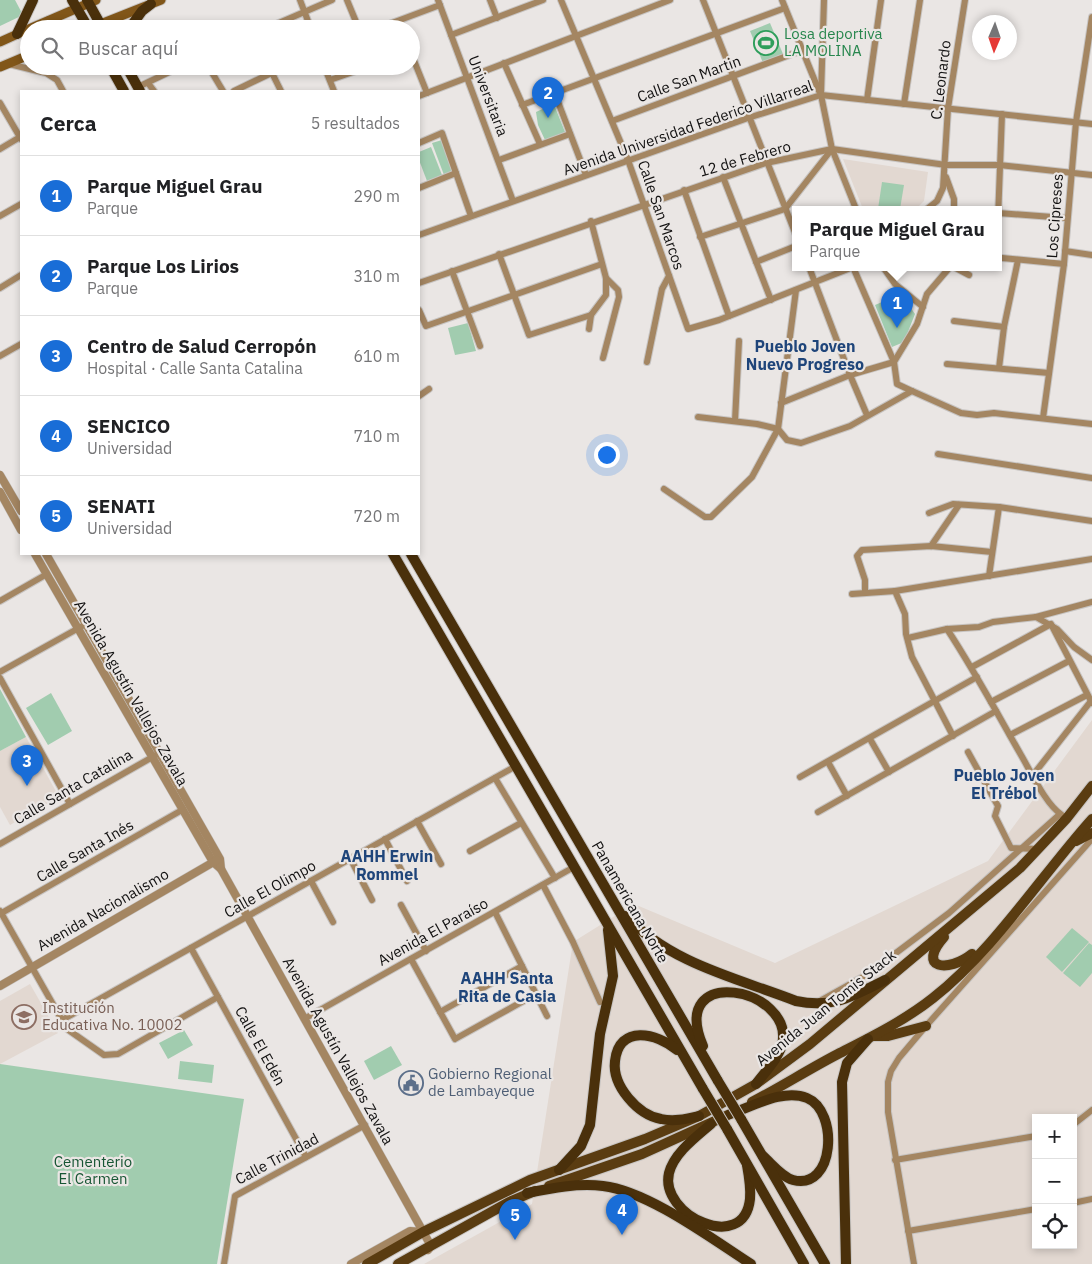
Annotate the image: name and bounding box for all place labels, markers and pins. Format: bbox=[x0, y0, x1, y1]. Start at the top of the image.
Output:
place label: Losa deportiva LA MOLINA bbox=[784, 24, 883, 60]
sports icon: Losa deportiva LA MOLINA bbox=[753, 30, 779, 56]
pin: 2 bbox=[532, 77, 564, 118]
pin: 1 bbox=[881, 287, 913, 328]
pin: 3 bbox=[11, 745, 43, 786]
place label: Institución Educativa No. 10002 bbox=[42, 998, 183, 1034]
school or university icon: Institución Educativa No. 10002 bbox=[11, 1004, 37, 1030]
place label: Gobierno Regional de Lambayeque bbox=[428, 1064, 552, 1100]
public building icon: Gobierno Regional de Lambayeque bbox=[398, 1070, 424, 1096]
pin: 4 bbox=[606, 1194, 638, 1235]
pin: 5 bbox=[499, 1199, 531, 1240]

